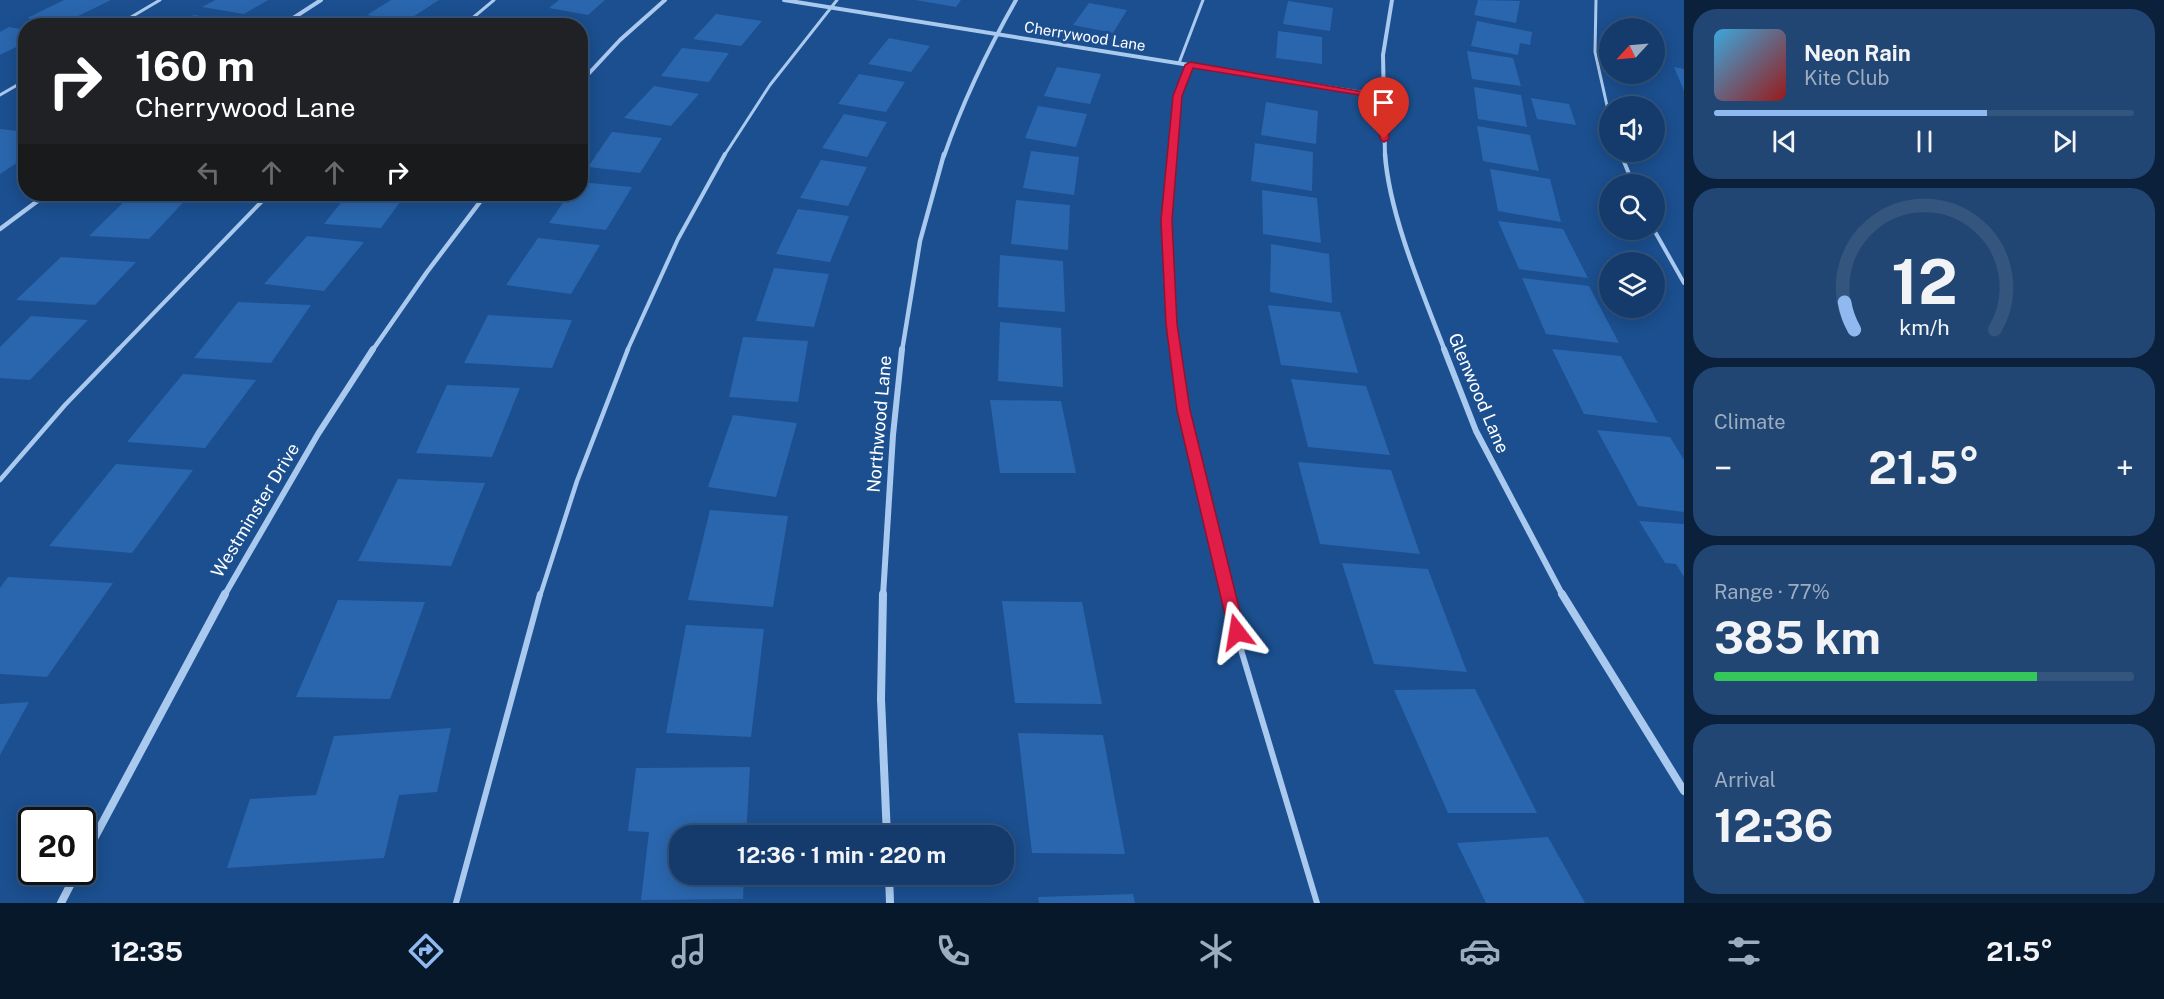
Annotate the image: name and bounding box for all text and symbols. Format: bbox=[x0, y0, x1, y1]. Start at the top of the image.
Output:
street label: Cherrywood Lane bbox=[1023, 18, 1147, 54]
north arrow bbox=[1599, 18, 1665, 84]
map controls bbox=[1599, 18, 1665, 318]
text: Neon Rain bbox=[1804, 40, 1911, 66]
text: 160 m bbox=[135, 41, 255, 90]
icon: right bbox=[36, 42, 114, 120]
text: Kite Club bbox=[1804, 66, 1889, 90]
pin bbox=[1358, 77, 1409, 139]
icon: arrive bbox=[1367, 86, 1400, 119]
text: Cherrywood Lane bbox=[135, 91, 356, 123]
button: sound bbox=[1599, 96, 1665, 162]
icon: previous bbox=[1768, 125, 1801, 158]
icon: pause bbox=[1908, 125, 1941, 158]
icon: next bbox=[2048, 125, 2081, 158]
icon: left bbox=[192, 156, 225, 189]
icon: ahead bbox=[255, 156, 288, 189]
icon: ahead bbox=[318, 156, 351, 189]
icon: right bbox=[381, 156, 414, 189]
button: search bbox=[1599, 174, 1665, 240]
text: 12 bbox=[1891, 245, 1957, 318]
button: layers bbox=[1599, 252, 1665, 318]
text: km/h bbox=[1899, 315, 1949, 340]
street label: Glenwood Lane bbox=[1444, 330, 1514, 456]
street label: Northwood Lane bbox=[863, 355, 895, 493]
text: Climate bbox=[1714, 410, 1786, 434]
street label: Westminster Drive bbox=[207, 439, 303, 581]
text: 21.5° bbox=[1868, 441, 1980, 494]
text: − bbox=[1714, 449, 1732, 487]
text: + bbox=[2116, 449, 2134, 487]
text: Range · 77% bbox=[1714, 580, 1830, 604]
position arrow bbox=[1205, 600, 1269, 664]
text: 385 km bbox=[1714, 611, 1881, 664]
text: Arrival bbox=[1714, 768, 1776, 792]
text: 12:36 bbox=[1714, 799, 1833, 852]
speed limit sign: 20 bbox=[18, 807, 96, 885]
text: 12:36 · 1 min · 220 m bbox=[737, 842, 946, 868]
icon: directions bbox=[405, 930, 447, 972]
icon: music bbox=[668, 930, 710, 972]
icon: phone bbox=[932, 930, 974, 972]
icon: climate bbox=[1195, 930, 1237, 972]
icon: car bbox=[1459, 930, 1501, 972]
icon: filters bbox=[1723, 930, 1765, 972]
text: 12:35 bbox=[111, 935, 183, 967]
text: 21.5° bbox=[1986, 935, 2053, 967]

